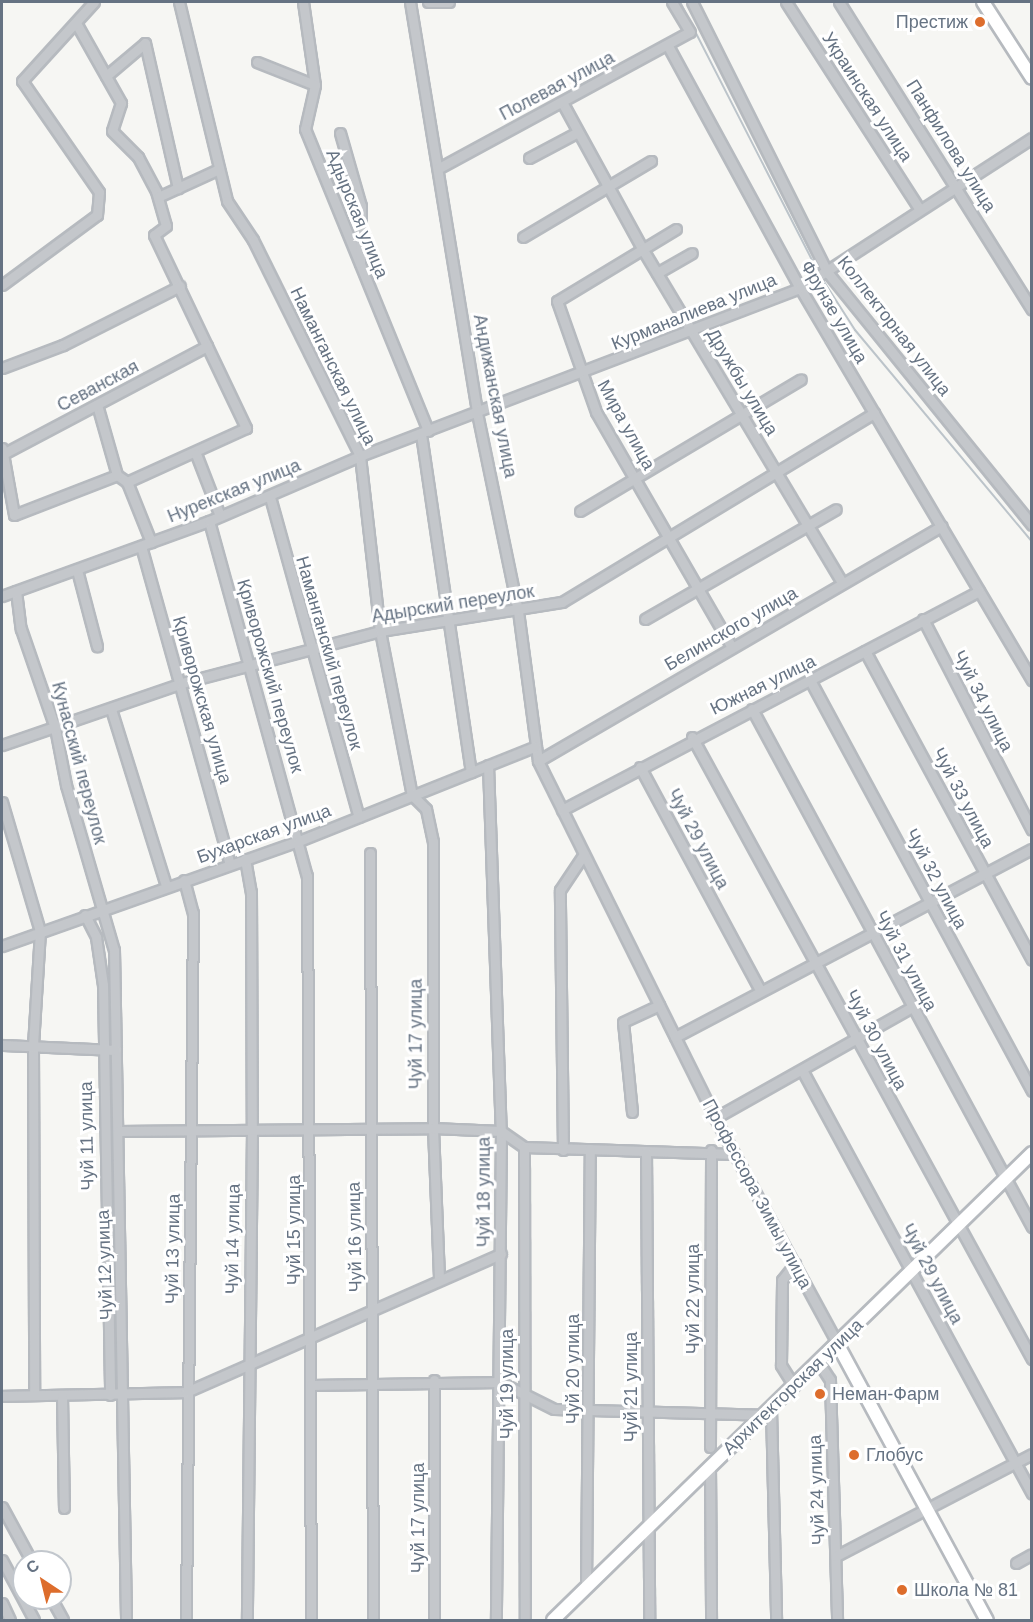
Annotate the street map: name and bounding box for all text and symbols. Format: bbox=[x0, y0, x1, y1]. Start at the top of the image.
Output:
place label: Престиж bbox=[896, 11, 968, 33]
marker: Престиж bbox=[973, 15, 987, 29]
street label: Украинская улица bbox=[817, 28, 917, 166]
street label: Полевая улица bbox=[496, 47, 618, 125]
street label: Панфилова улица bbox=[901, 76, 1001, 216]
street label: Адырская улица bbox=[321, 146, 393, 282]
street label: Коллекторная улица bbox=[833, 252, 955, 400]
street label: Фрунзе улица bbox=[796, 257, 872, 367]
street label: Курманалиева улица bbox=[608, 269, 780, 355]
street label: Наманганская улица bbox=[285, 284, 381, 448]
street label: Андижанская улица bbox=[469, 312, 521, 480]
street label: Дружбы улица bbox=[702, 325, 782, 439]
street label: Севанская bbox=[53, 355, 143, 417]
street label: Мира улица bbox=[592, 376, 660, 474]
street label: Нурекская улица bbox=[164, 455, 304, 527]
street label: Наманганский переулок bbox=[291, 554, 367, 752]
street label: Криворожский переулок bbox=[232, 577, 308, 775]
street label: Адырский переулок bbox=[370, 580, 536, 628]
street label: Белинского улица bbox=[661, 582, 801, 676]
street label: Криворожская улица bbox=[168, 614, 236, 786]
street label: Чуй 34 улица bbox=[948, 647, 1018, 755]
street label: Южная улица bbox=[707, 650, 819, 720]
street label: Кунасский переулок bbox=[47, 679, 111, 847]
street label: Чуй 33 улица bbox=[928, 744, 998, 852]
street label: Чуй 29 улица bbox=[663, 785, 733, 893]
street label: Бухарская улица bbox=[194, 800, 334, 868]
street label: Чуй 32 улица bbox=[901, 825, 971, 933]
street label: Чуй 31 улица bbox=[871, 907, 941, 1015]
street label: Чуй 17 улица bbox=[405, 979, 427, 1089]
street label: Чуй 30 улица bbox=[841, 986, 911, 1094]
street label: Чуй 11 улица bbox=[75, 1081, 99, 1191]
street label: Профессора Зимы улица bbox=[698, 1095, 816, 1293]
street label: Чуй 18 улица bbox=[473, 1137, 495, 1247]
street label: Чуй 15 улица bbox=[283, 1175, 305, 1285]
street label: Чуй 16 улица bbox=[343, 1182, 367, 1292]
street label: Чуй 14 улица bbox=[221, 1184, 245, 1294]
street label: Чуй 13 улица bbox=[161, 1194, 185, 1304]
street label: Чуй 12 улица bbox=[92, 1209, 118, 1321]
street label: Чуй 29 улица bbox=[897, 1220, 967, 1328]
street label: Чуй 22 улица bbox=[682, 1244, 704, 1354]
street label: Чуй 20 улица bbox=[562, 1314, 584, 1424]
street label: Архитекторская улица bbox=[718, 1314, 868, 1460]
street label: Чуй 19 улица bbox=[496, 1329, 518, 1439]
street label: Чуй 21 улица bbox=[620, 1332, 642, 1442]
place label: Неман-Фарм bbox=[832, 1383, 939, 1405]
marker: Неман-Фарм bbox=[813, 1387, 827, 1401]
street label: Чуй 24 улица bbox=[804, 1434, 830, 1546]
place label: Глобус bbox=[866, 1444, 923, 1466]
marker: Глобус bbox=[847, 1448, 861, 1462]
street label: Чуй 17 улица bbox=[407, 1463, 429, 1573]
north arrow bbox=[12, 1550, 72, 1610]
text: С bbox=[23, 1556, 42, 1577]
place label: Школа № 81 bbox=[914, 1579, 1018, 1601]
marker: Школа № 81 bbox=[895, 1583, 909, 1597]

